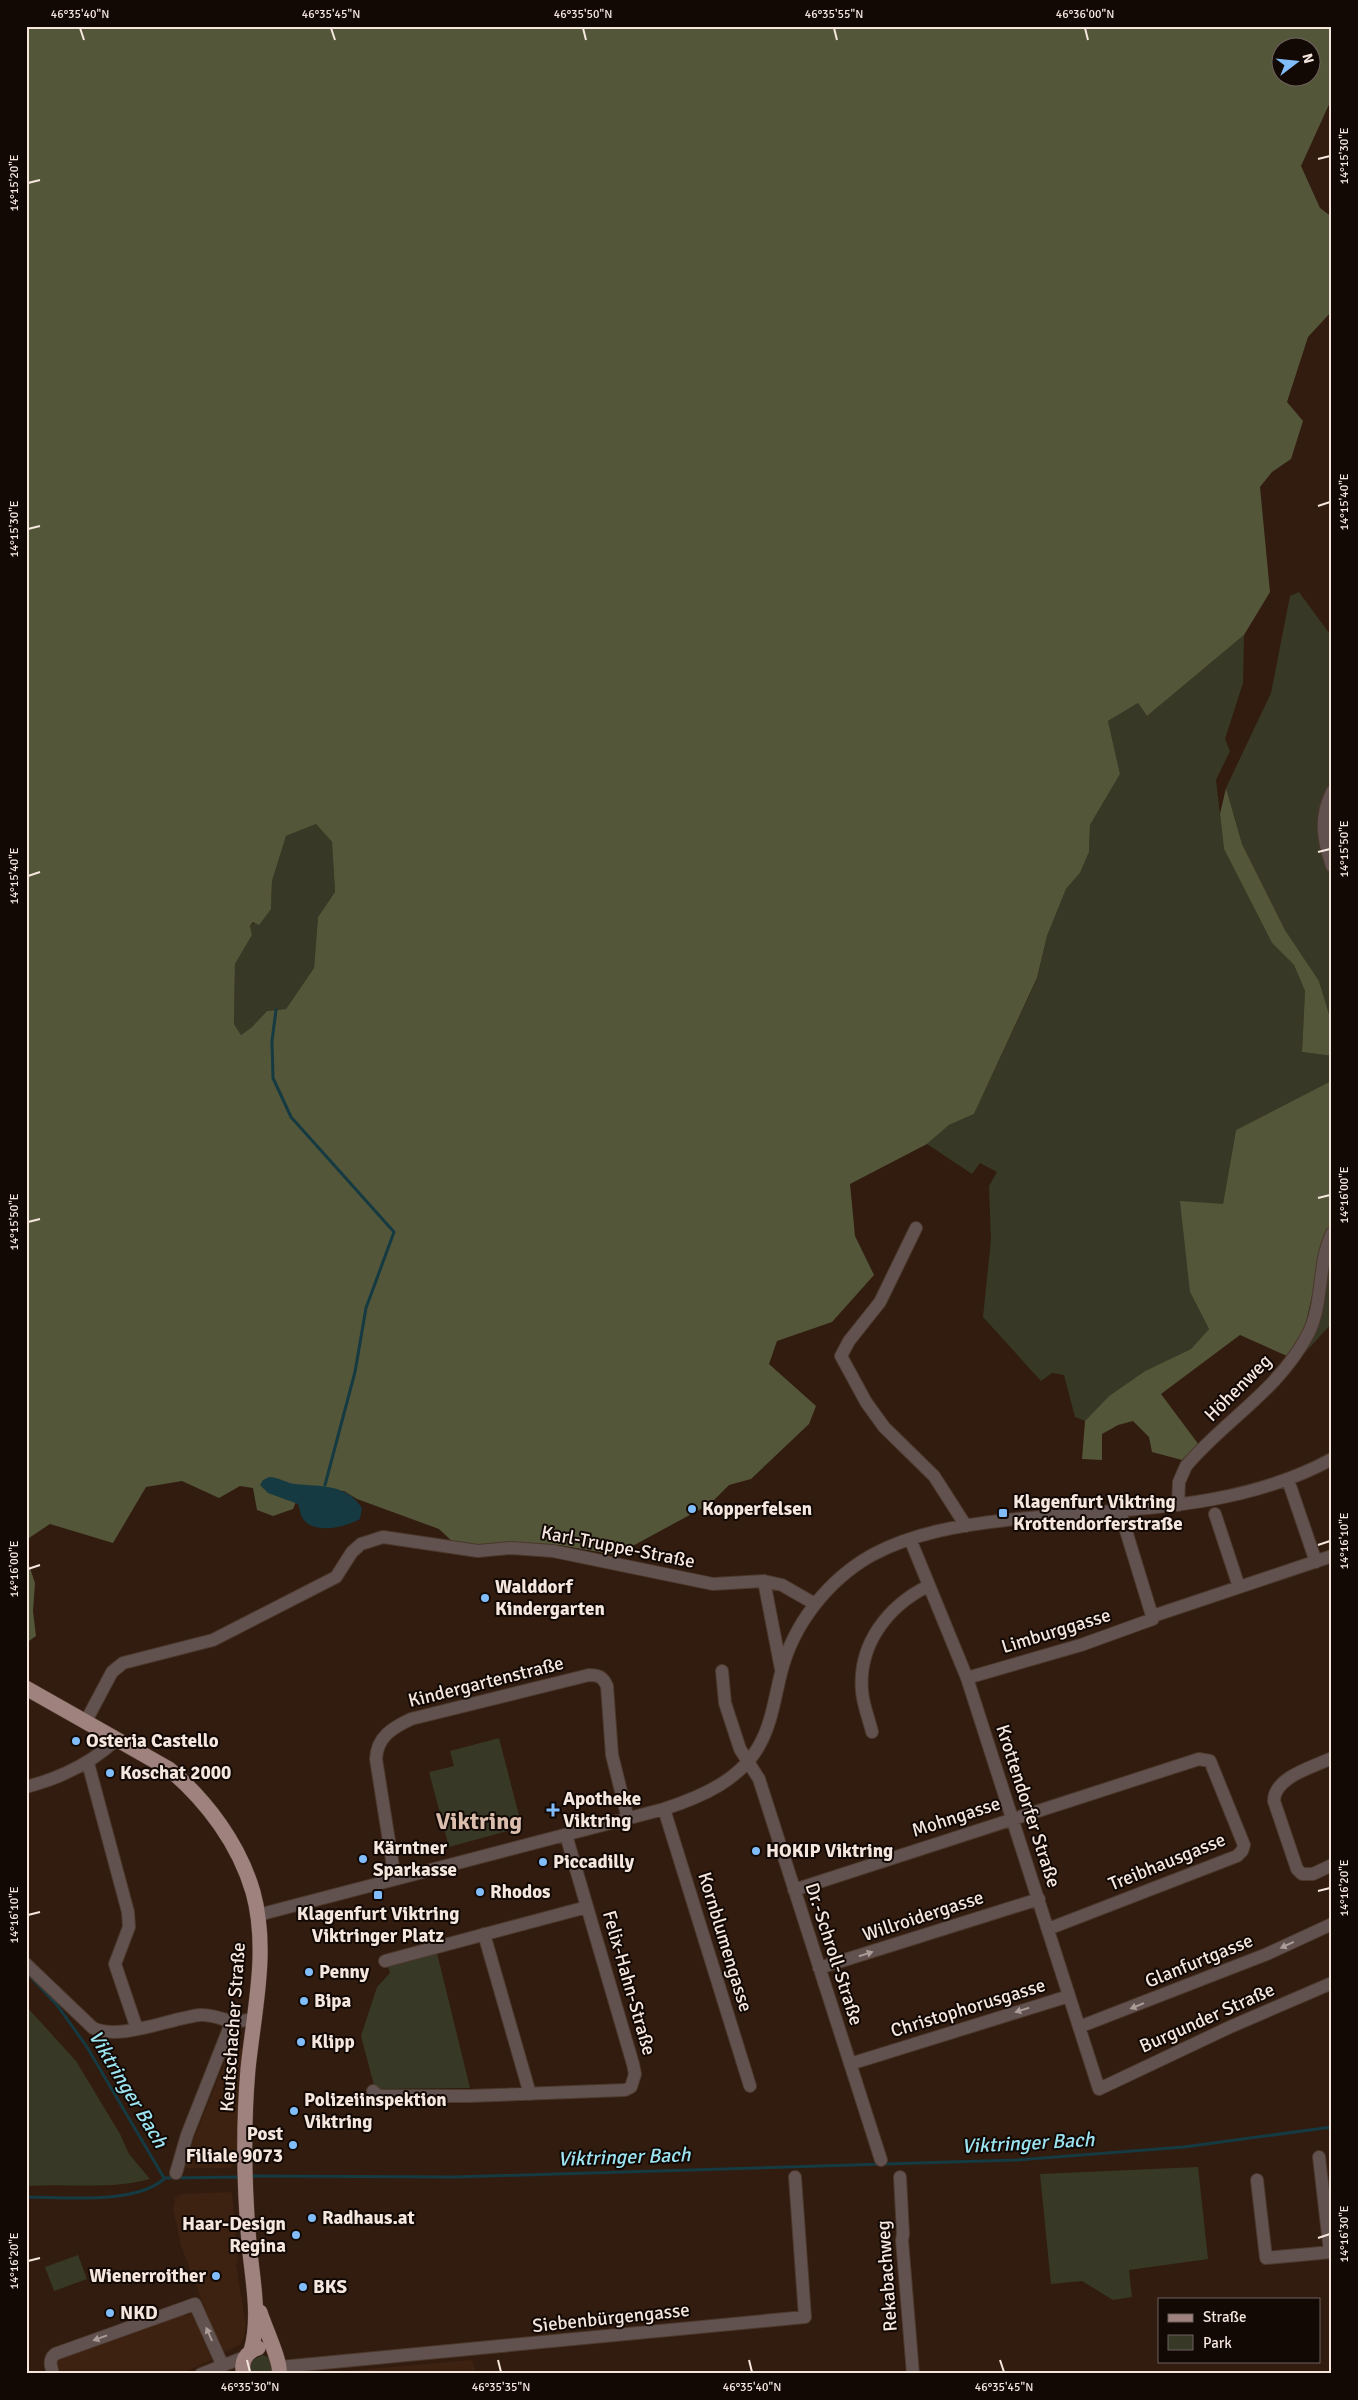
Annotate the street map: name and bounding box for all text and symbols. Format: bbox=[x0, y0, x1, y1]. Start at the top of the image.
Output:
text: 46°35'40"N bbox=[51, 7, 109, 22]
text: 46°35'45"N bbox=[302, 7, 360, 22]
text: 46°35'50"N bbox=[554, 7, 612, 22]
text: 46°35'55"N bbox=[805, 7, 863, 22]
text: 46°36'00"N bbox=[1056, 7, 1114, 22]
north arrow bbox=[1270, 38, 1320, 88]
text: N bbox=[1299, 52, 1318, 66]
text: 14°15'30"E bbox=[1337, 127, 1352, 185]
text: 14°15'20"E bbox=[7, 154, 22, 212]
text: 14°15'40"E bbox=[1337, 473, 1352, 531]
text: 14°15'30"E bbox=[7, 500, 22, 558]
text: 14°15'50"E bbox=[1337, 820, 1352, 878]
text: 14°15'40"E bbox=[7, 847, 22, 905]
text: 14°16'00"E bbox=[1337, 1166, 1352, 1224]
text: 14°15'50"E bbox=[7, 1193, 22, 1251]
street label: Höhenweg bbox=[1199, 1349, 1277, 1427]
place label: Klagenfurt Viktring Krottendorferstraße bbox=[1013, 1490, 1183, 1536]
place label: Kopperfelsen bbox=[702, 1497, 812, 1521]
marker: Kopperfelsen bbox=[686, 1503, 698, 1515]
marker: Klagenfurt Viktring Krottendorferstraße bbox=[997, 1507, 1009, 1519]
text: 14°16'10"E bbox=[1337, 1512, 1352, 1570]
street label: Karl-Truppe-Straße bbox=[539, 1520, 697, 1574]
text: 14°16'00"E bbox=[7, 1540, 22, 1598]
place label: Walddorf Kindergarten bbox=[495, 1575, 605, 1621]
marker: Walddorf Kindergarten bbox=[479, 1592, 491, 1604]
street label: Limburggasse bbox=[998, 1603, 1114, 1659]
street label: Kindergartenstraße bbox=[406, 1651, 566, 1713]
street label: Krottendorfer Straße bbox=[990, 1721, 1066, 1891]
place label: Osteria Castello bbox=[86, 1729, 219, 1753]
marker: Osteria Castello bbox=[70, 1735, 82, 1747]
place label: Koschat 2000 bbox=[120, 1761, 231, 1785]
marker: Koschat 2000 bbox=[104, 1767, 116, 1779]
place label: Apotheke Viktring bbox=[563, 1787, 641, 1833]
street label: Mohngasse bbox=[909, 1791, 1003, 1843]
marker: Apotheke Viktring bbox=[547, 1804, 559, 1816]
district label: Viktring bbox=[436, 1806, 522, 1836]
street label: Treibhausgasse bbox=[1105, 1828, 1229, 1896]
place label: Kärntner Sparkasse bbox=[373, 1836, 457, 1882]
place label: HOKIP Viktring bbox=[766, 1839, 893, 1863]
marker: HOKIP Viktring bbox=[750, 1845, 762, 1857]
place label: Piccadilly bbox=[553, 1850, 635, 1874]
marker: Kärntner Sparkasse bbox=[357, 1853, 369, 1865]
marker: Piccadilly bbox=[537, 1856, 549, 1868]
text: 14°16'20"E bbox=[1337, 1859, 1352, 1917]
street label: Kornblumengasse bbox=[692, 1869, 758, 2015]
place label: Rhodos bbox=[490, 1880, 551, 1904]
street label: Dr.-Schroll-Straße bbox=[800, 1880, 868, 2028]
street label: Willroidergasse bbox=[859, 1885, 987, 1947]
text: 14°16'10"E bbox=[7, 1886, 22, 1944]
marker: Rhodos bbox=[474, 1886, 486, 1898]
marker: Klagenfurt Viktring Viktringer Platz bbox=[372, 1889, 384, 1901]
place label: Klagenfurt Viktring Viktringer Platz bbox=[297, 1902, 459, 1948]
street label: Felix-Hahn-Straße bbox=[597, 1908, 661, 2058]
street label: Glanfurtgasse bbox=[1142, 1928, 1256, 1994]
street label: Keutschacher Straße bbox=[215, 1941, 251, 2113]
one-way arrow bbox=[1280, 1941, 1294, 1949]
one-way arrow bbox=[858, 1949, 873, 1957]
place label: Penny bbox=[319, 1960, 370, 1984]
marker: Penny bbox=[303, 1966, 315, 1978]
street label: Christophorusgasse bbox=[888, 1973, 1048, 2043]
street label: Burgunder Straße bbox=[1136, 1977, 1278, 2059]
place label: Bipa bbox=[314, 1989, 352, 2013]
marker: Bipa bbox=[298, 1995, 310, 2007]
one-way arrow bbox=[1129, 2002, 1144, 2010]
one-way arrow bbox=[1014, 2007, 1029, 2015]
water label: Viktringer Bach bbox=[83, 2026, 173, 2153]
place label: Klipp bbox=[311, 2030, 355, 2054]
marker: Klipp bbox=[295, 2036, 307, 2048]
place label: Polizeiinspektion Viktring bbox=[304, 2088, 447, 2134]
marker: Polizeiinspektion Viktring bbox=[288, 2105, 300, 2117]
place label: Post Filiale 9073 bbox=[186, 2122, 283, 2168]
water label: Viktringer Bach bbox=[961, 2127, 1096, 2159]
marker: Post Filiale 9073 bbox=[287, 2139, 299, 2151]
water label: Viktringer Bach bbox=[557, 2142, 692, 2172]
text: 14°16'30"E bbox=[1337, 2205, 1352, 2263]
place label: Radhaus.at bbox=[322, 2206, 415, 2230]
place label: Haar-Design Regina bbox=[182, 2212, 286, 2258]
marker: Radhaus.at bbox=[306, 2212, 318, 2224]
street label: Rekabachweg bbox=[871, 2220, 903, 2332]
marker: Haar-Design Regina bbox=[290, 2229, 302, 2241]
text: 14°16'20"E bbox=[7, 2232, 22, 2290]
place label: Wienerroither bbox=[89, 2264, 206, 2288]
marker: Wienerroither bbox=[210, 2270, 222, 2282]
place label: BKS bbox=[313, 2275, 347, 2299]
marker: BKS bbox=[297, 2281, 309, 2293]
street label: Siebenbürgengasse bbox=[531, 2298, 691, 2338]
legend bbox=[1158, 2298, 1320, 2362]
place label: NKD bbox=[120, 2301, 158, 2325]
marker: NKD bbox=[104, 2307, 116, 2319]
text: Straße bbox=[1203, 2308, 1247, 2326]
one-way arrow bbox=[204, 2327, 212, 2341]
one-way arrow bbox=[92, 2334, 107, 2342]
text: Park bbox=[1203, 2334, 1232, 2352]
text: 46°35'30"N bbox=[221, 2380, 279, 2395]
text: 46°35'35"N bbox=[472, 2380, 530, 2395]
text: 46°35'40"N bbox=[723, 2380, 781, 2395]
text: 46°35'45"N bbox=[975, 2380, 1033, 2395]

